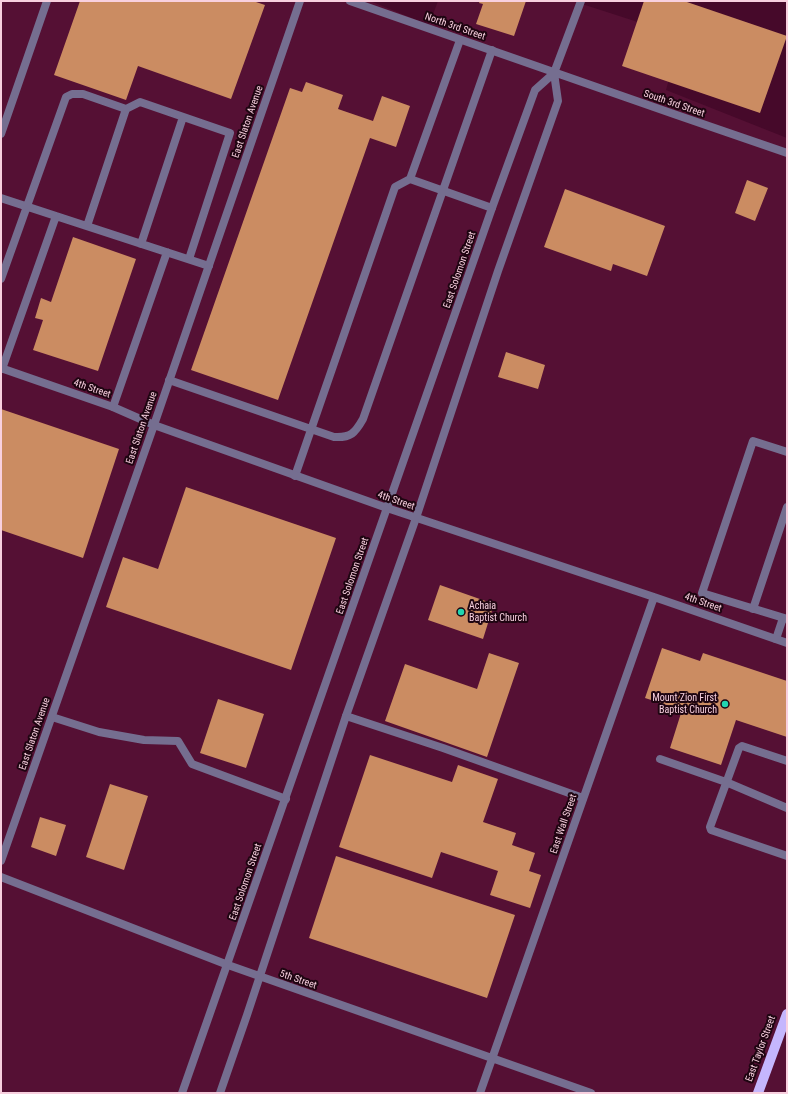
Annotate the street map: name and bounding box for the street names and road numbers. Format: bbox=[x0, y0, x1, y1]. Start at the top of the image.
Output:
street label: North 3rd Street bbox=[423, 11, 487, 43]
street label: East Slaton Avenue bbox=[230, 84, 266, 160]
street label: South 3rd Street bbox=[642, 88, 706, 120]
street label: East Solomon Street bbox=[441, 230, 479, 310]
street label: 4th Street bbox=[72, 377, 112, 401]
street label: East Slaton Avenue bbox=[124, 390, 160, 466]
street label: 4th Street bbox=[376, 489, 416, 513]
street label: East Solomon Street bbox=[334, 536, 372, 616]
street label: 4th Street bbox=[683, 591, 723, 615]
street label: East Slaton Avenue bbox=[17, 696, 53, 772]
street label: East Wall Street bbox=[548, 793, 580, 855]
street label: East Solomon Street bbox=[227, 842, 265, 922]
street label: 5th Street bbox=[278, 968, 318, 992]
street label: East Taylor Street bbox=[744, 1014, 778, 1084]

